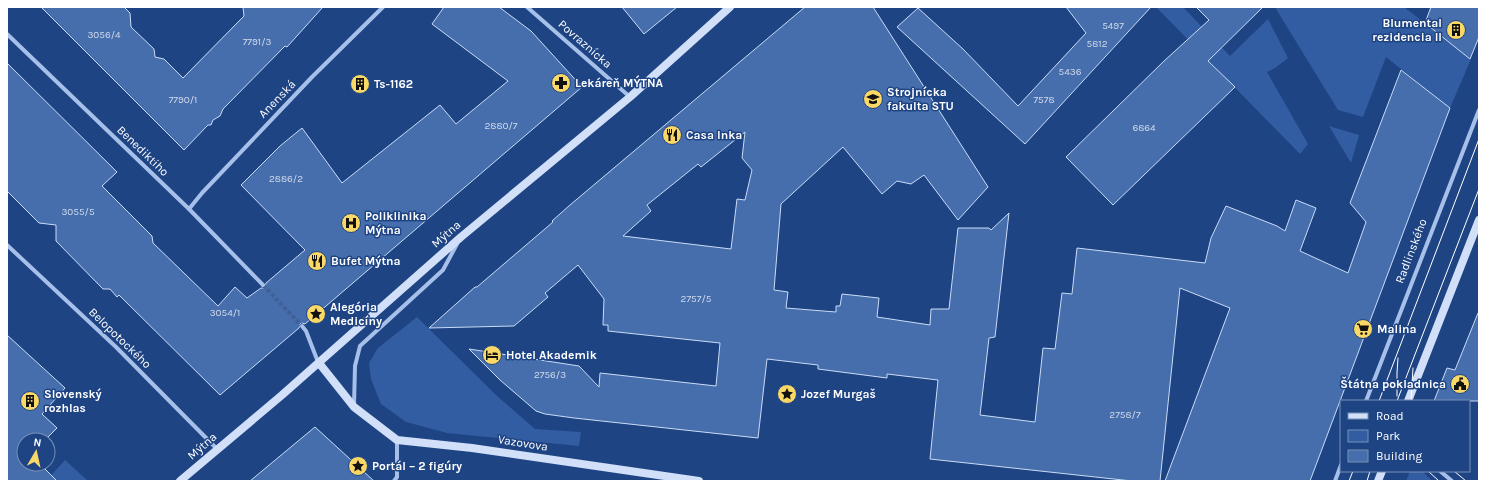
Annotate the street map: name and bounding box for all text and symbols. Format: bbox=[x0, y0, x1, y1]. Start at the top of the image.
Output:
place label: Blumental rezidencia II bbox=[1372, 16, 1442, 44]
street label: Povraznícka bbox=[555, 17, 615, 71]
building icon: Blumental rezidencia II bbox=[1445, 19, 1467, 41]
house number: 5497 bbox=[1102, 20, 1124, 32]
house number: 3056/4 bbox=[87, 29, 121, 41]
house number: 7791/3 bbox=[243, 36, 271, 48]
house number: 5812 bbox=[1087, 38, 1108, 50]
house number: 5436 bbox=[1059, 66, 1082, 78]
pharmacy icon: Lekáreň MÝTNA bbox=[550, 72, 572, 94]
building icon: Ts-1162 bbox=[349, 73, 371, 95]
place label: Lekáreň MÝTNA bbox=[575, 75, 664, 90]
street label: Anenská bbox=[256, 77, 298, 121]
place label: Ts-1162 bbox=[374, 77, 413, 91]
place label: Strojnícka fakulta STU bbox=[887, 85, 954, 113]
school or university icon: Strojnícka fakulta STU bbox=[862, 88, 884, 110]
house number: 7790/1 bbox=[169, 94, 197, 106]
house number: 7578 bbox=[1033, 94, 1055, 106]
house number: 2880/7 bbox=[484, 120, 518, 132]
house number: 6864 bbox=[1132, 122, 1156, 134]
street label: Benediktiho bbox=[114, 123, 172, 179]
restaurant icon: Casa Inka bbox=[661, 124, 683, 146]
place label: Casa Inka bbox=[686, 128, 742, 142]
house number: 2886/2 bbox=[269, 173, 303, 185]
house number: 3055/5 bbox=[61, 206, 95, 218]
place label: Poliklinika Mýtna bbox=[365, 209, 427, 237]
hospital icon: Poliklinika Mýtna bbox=[340, 212, 362, 234]
street label: Radlinského bbox=[1392, 217, 1430, 285]
street label: Mýtna bbox=[429, 218, 463, 250]
restaurant icon: Bufet Mýtna bbox=[306, 250, 328, 272]
place label: Bufet Mýtna bbox=[331, 254, 401, 268]
house number: 2757/5 bbox=[681, 293, 712, 305]
place label: Alegória Medicíny bbox=[330, 300, 382, 328]
place icon: Alegória Medicíny bbox=[305, 303, 327, 325]
street label: Belopotockého bbox=[86, 305, 154, 371]
house number: 3054/1 bbox=[210, 307, 240, 319]
supermarket icon: Malina bbox=[1352, 318, 1374, 340]
place label: Malina bbox=[1377, 322, 1417, 336]
hotel icon: Hotel Akademik bbox=[481, 344, 503, 366]
place label: Hotel Akademik bbox=[506, 348, 597, 362]
house number: 2756/3 bbox=[534, 369, 566, 381]
public building icon: Štátna pokladnica bbox=[1449, 373, 1471, 395]
place label: Štátna pokladnica bbox=[1340, 376, 1446, 391]
place icon: Jozef Murgaš bbox=[776, 383, 798, 405]
place label: Slovenský rozhlas bbox=[44, 387, 102, 415]
place label: Jozef Murgaš bbox=[801, 387, 876, 401]
building icon: Slovenský rozhlas bbox=[19, 390, 41, 412]
legend bbox=[1340, 400, 1470, 472]
house number: 2758/7 bbox=[1109, 409, 1141, 421]
text: Road bbox=[1376, 409, 1404, 423]
text: Park bbox=[1376, 429, 1401, 443]
street label: Mýtna bbox=[185, 430, 219, 462]
north arrow bbox=[16, 432, 56, 472]
street label: Vazovova bbox=[497, 432, 549, 454]
text: N bbox=[33, 436, 42, 450]
text: Building bbox=[1376, 449, 1423, 463]
place icon: Portál – 2 figúry bbox=[347, 455, 369, 477]
place label: Portál – 2 figúry bbox=[372, 459, 462, 473]

